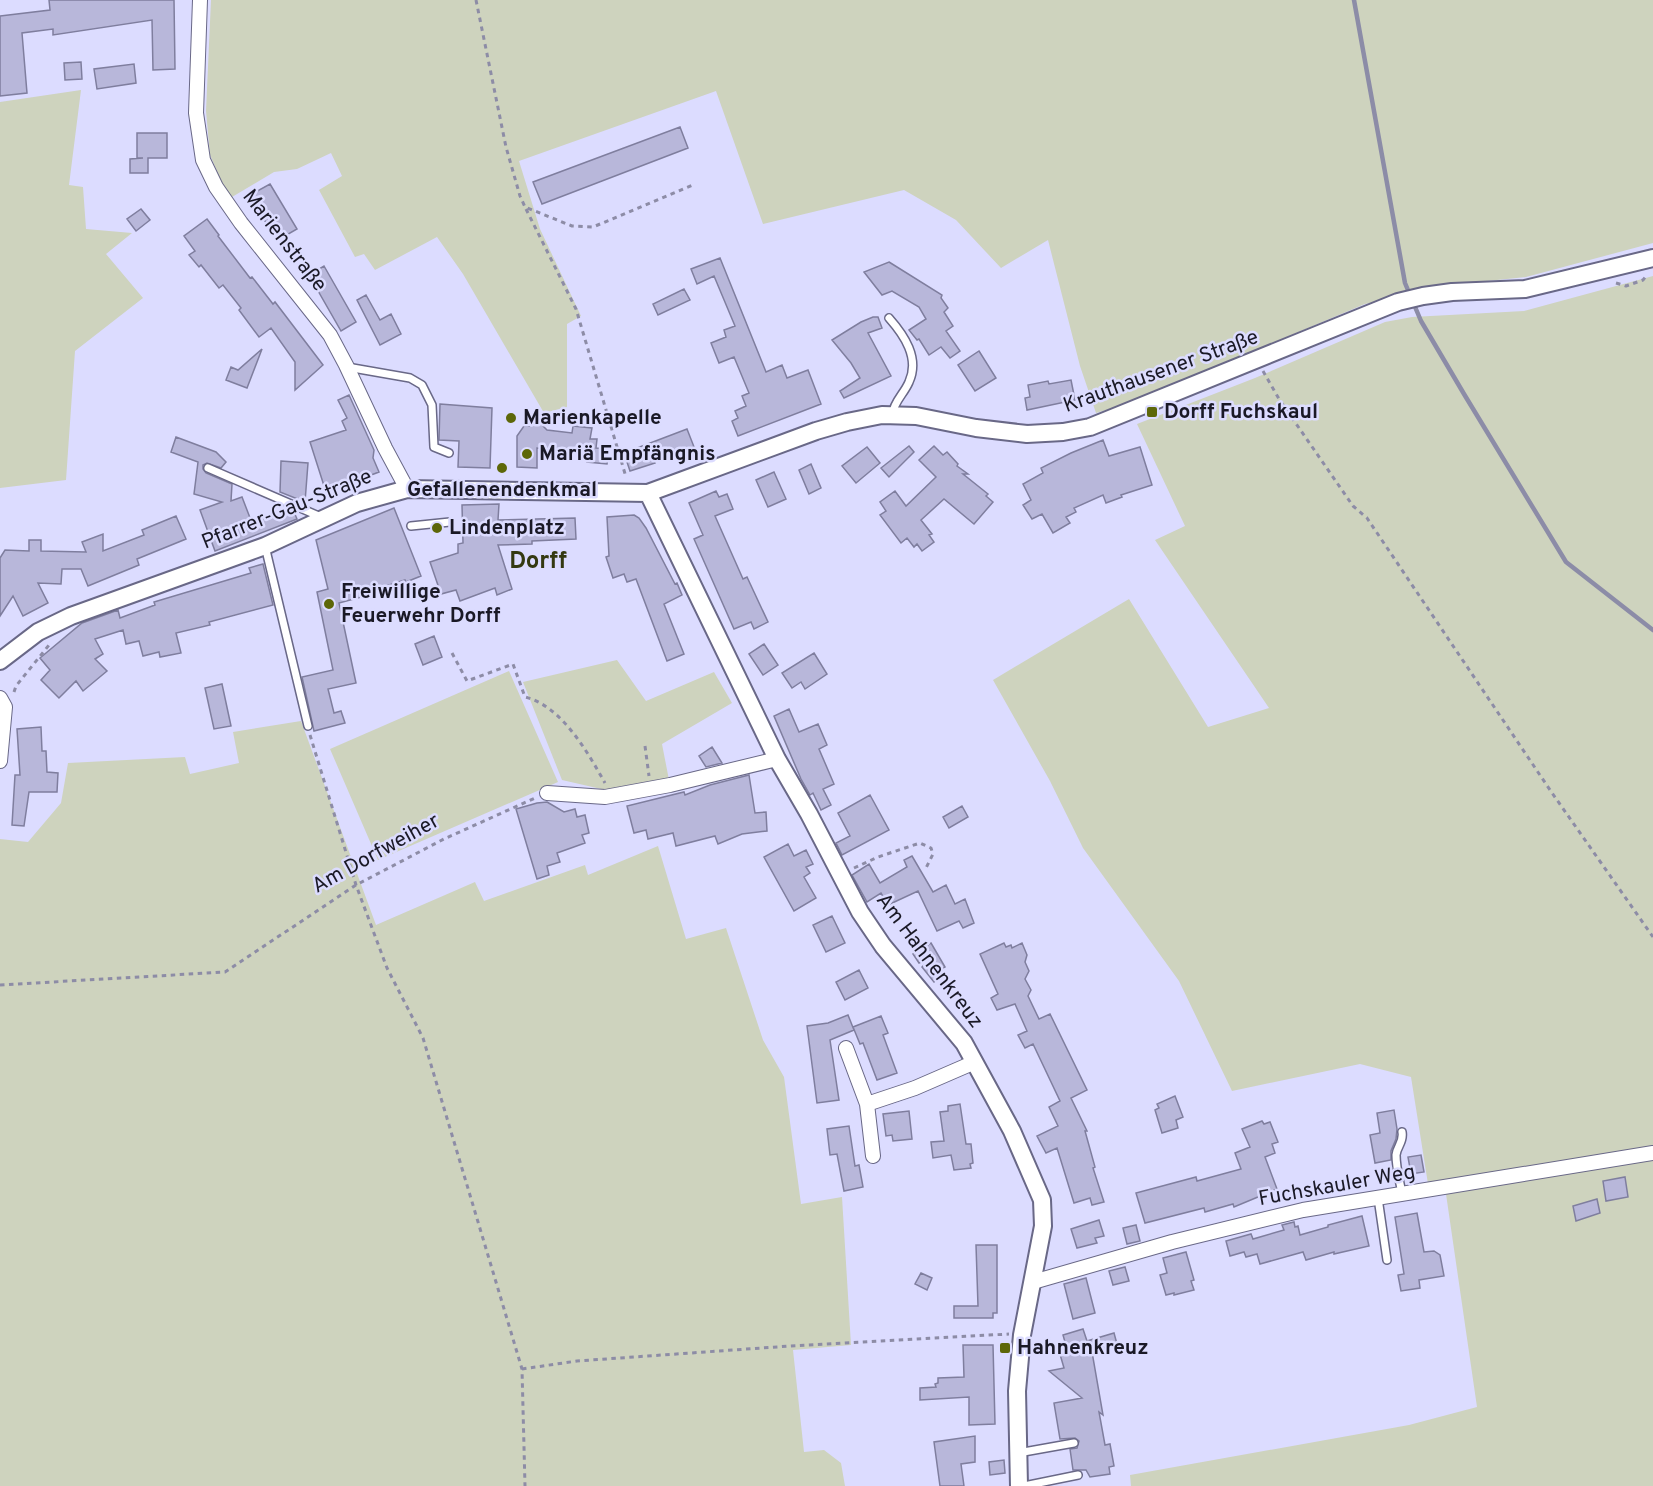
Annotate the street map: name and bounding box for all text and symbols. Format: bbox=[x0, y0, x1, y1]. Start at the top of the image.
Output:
street label: Marienstraße bbox=[236, 184, 332, 298]
street label: Krauthausener Straße bbox=[1060, 324, 1262, 420]
place label: Dorff Fuchskaul bbox=[1164, 399, 1318, 426]
place label: Marienkapelle bbox=[523, 405, 662, 432]
marker: Dorff Fuchskaul bbox=[1145, 405, 1159, 419]
marker: Marienkapelle bbox=[504, 411, 518, 425]
place label: Mariä Empfängnis bbox=[539, 441, 715, 468]
marker: Mariä Empfängnis bbox=[520, 447, 534, 461]
marker: Gefallenendenkmal bbox=[495, 461, 509, 475]
street label: Pfarrer-Gau-Straße bbox=[198, 463, 376, 557]
place label: Gefallenendenkmal bbox=[407, 477, 597, 504]
place label: Lindenplatz bbox=[449, 515, 565, 542]
marker: Lindenplatz bbox=[430, 521, 444, 535]
district label: Dorff bbox=[509, 547, 567, 577]
place label: Freiwillige Feuerwehr Dorff bbox=[341, 579, 501, 630]
marker: Freiwillige Feuerwehr Dorff bbox=[322, 597, 336, 611]
street label: Am Dorfweiher bbox=[307, 808, 445, 900]
street label: Am Hahnenkreuz bbox=[869, 888, 989, 1034]
street label: Fuchskauler Weg bbox=[1256, 1159, 1418, 1213]
place label: Hahnenkreuz bbox=[1017, 1335, 1149, 1362]
marker: Hahnenkreuz bbox=[998, 1341, 1012, 1355]

